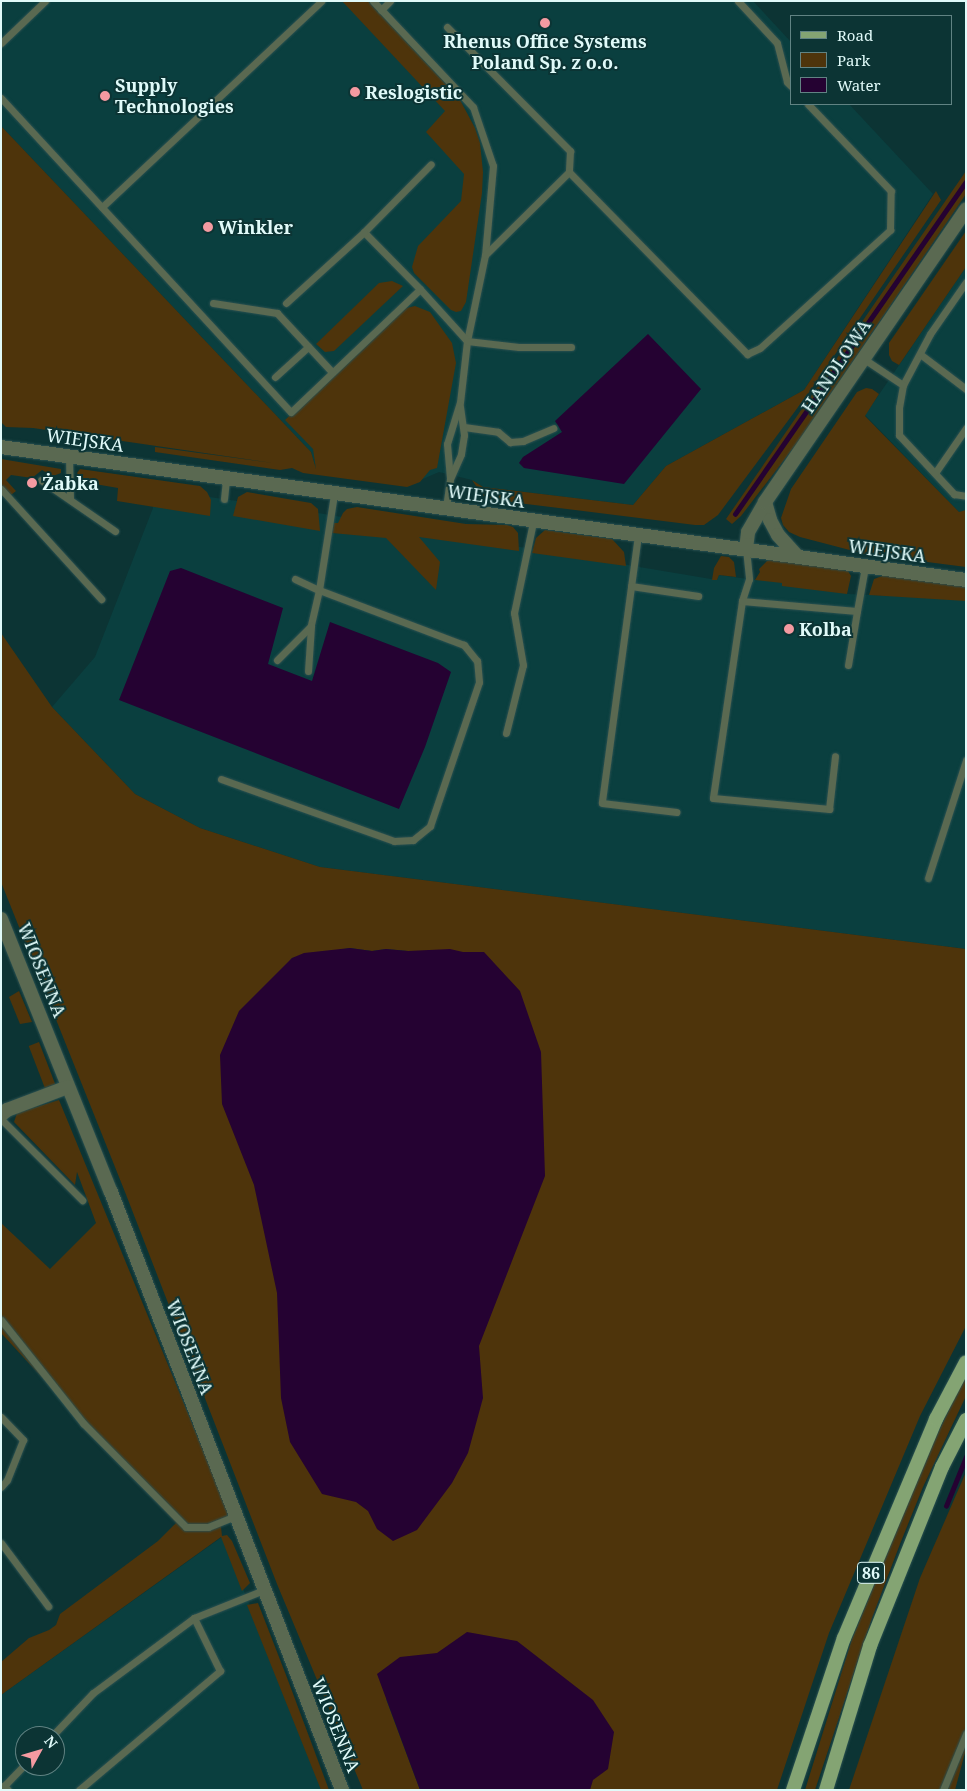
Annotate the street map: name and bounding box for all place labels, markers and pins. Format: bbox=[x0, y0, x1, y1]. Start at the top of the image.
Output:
marker: Rhenus Office Systems Poland Sp. z o.o. bbox=[539, 17, 551, 29]
place label: Rhenus Office Systems Poland Sp. z o.o. bbox=[443, 31, 647, 74]
place label: Supply Technologies bbox=[115, 75, 234, 118]
place label: Reslogistic bbox=[365, 81, 462, 103]
marker: Reslogistic bbox=[349, 86, 361, 98]
marker: Supply Technologies bbox=[99, 90, 111, 102]
place label: Winkler bbox=[218, 216, 293, 238]
marker: Winkler bbox=[202, 221, 214, 233]
place label: Żabka bbox=[42, 472, 99, 494]
marker: Żabka bbox=[26, 477, 38, 489]
place label: Kolba bbox=[799, 618, 852, 640]
marker: Kolba bbox=[783, 623, 795, 635]

